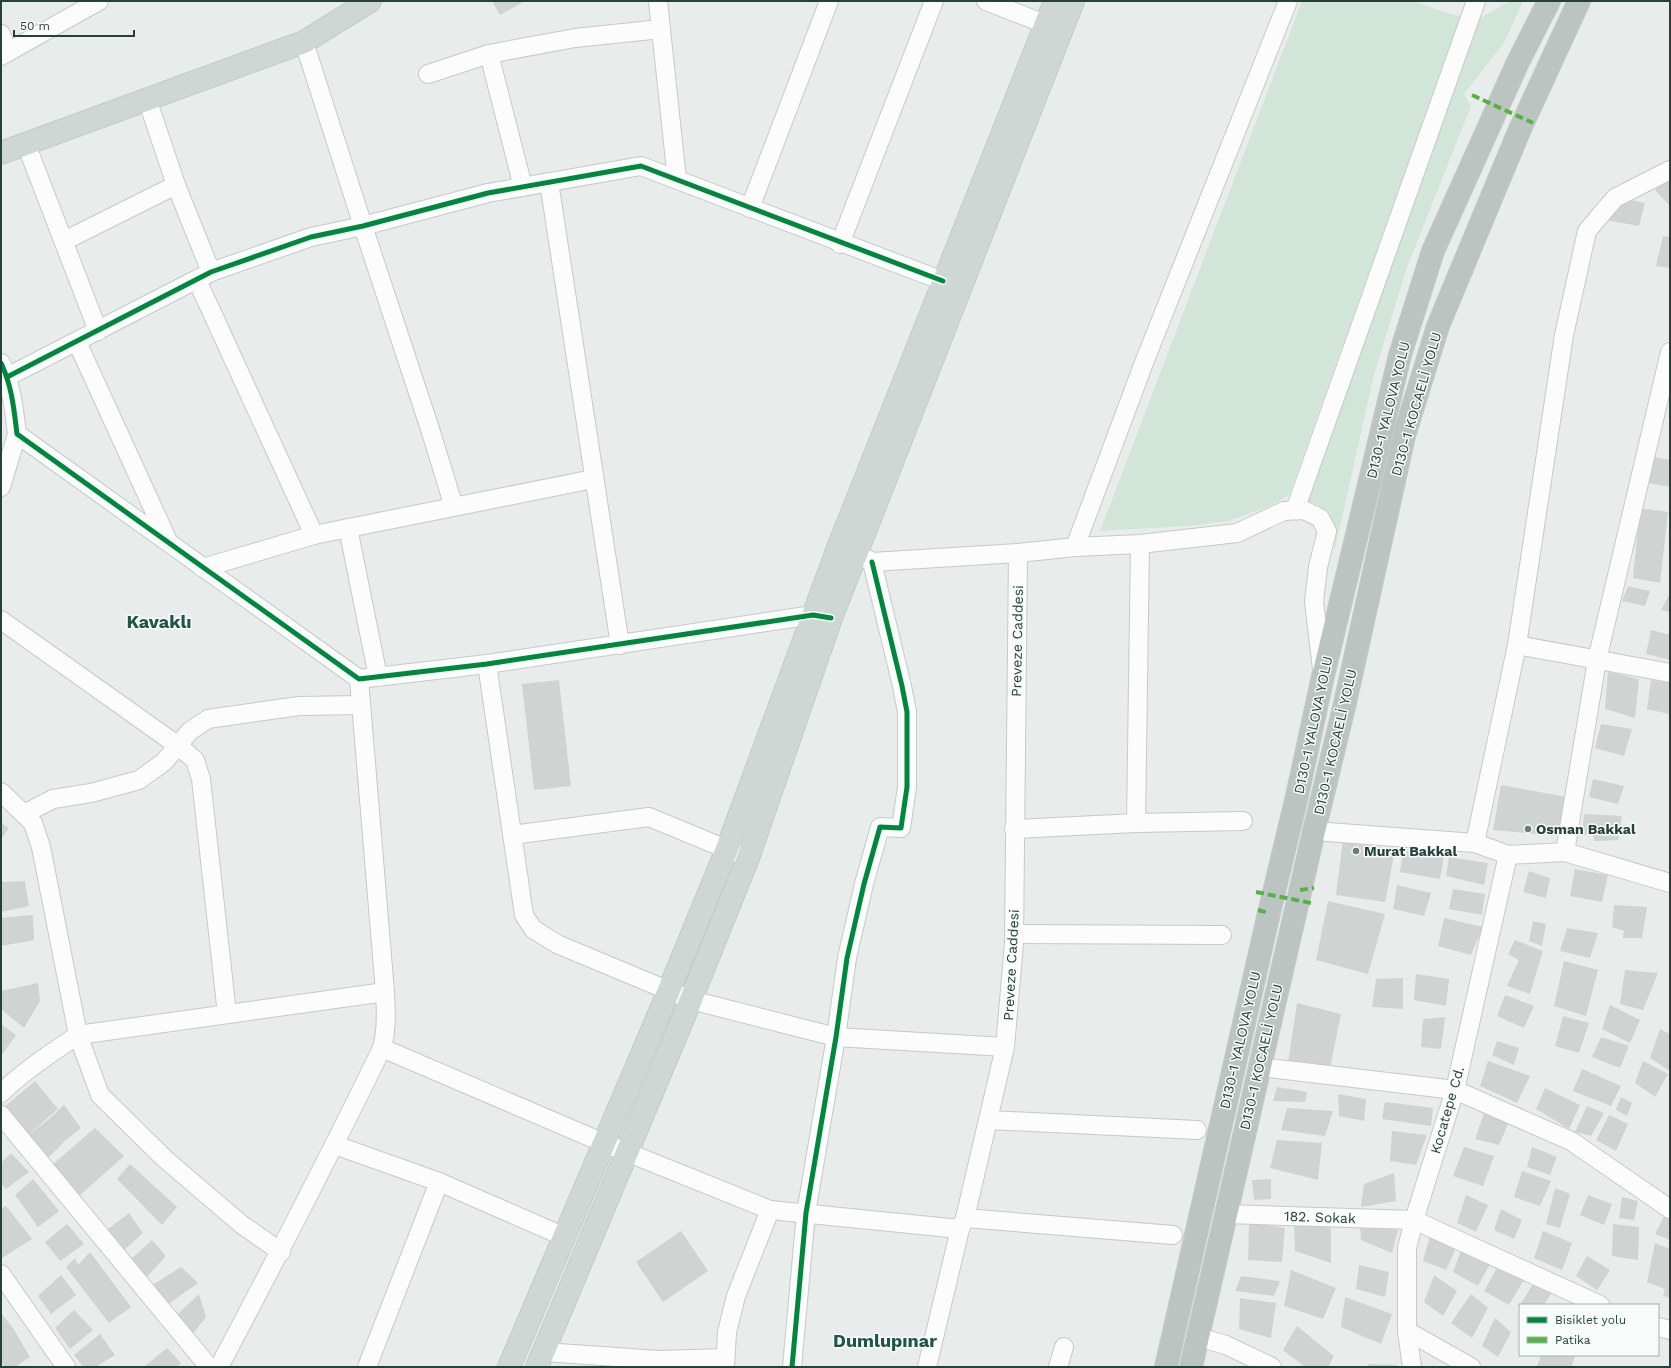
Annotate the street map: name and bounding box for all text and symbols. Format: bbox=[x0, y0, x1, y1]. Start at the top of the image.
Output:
scale bar bbox=[14, 12, 134, 38]
text: 50 m bbox=[20, 19, 50, 33]
street label: D130-1 KOCAELİ YOLU bbox=[1388, 330, 1444, 478]
street label: D130-1 YALOVA YOLU bbox=[1363, 340, 1413, 480]
street label: Preveze Caddesi bbox=[1008, 585, 1026, 697]
district label: Kavaklı bbox=[126, 611, 192, 632]
street label: D130-1 YALOVA YOLU bbox=[1291, 655, 1335, 795]
street label: D130-1 KOCAELİ YOLU bbox=[1310, 668, 1360, 816]
place label: Osman Bakkal bbox=[1536, 821, 1636, 837]
marker: Osman Bakkal bbox=[1523, 824, 1533, 834]
place label: Murat Bakkal bbox=[1364, 843, 1457, 859]
marker: Murat Bakkal bbox=[1351, 846, 1361, 856]
street label: Preveze Caddesi bbox=[1000, 909, 1022, 1021]
street label: D130-1 YALOVA YOLU bbox=[1216, 970, 1264, 1110]
street label: D130-1 KOCAELİ YOLU bbox=[1236, 983, 1286, 1131]
street label: Kocatepe Cd. bbox=[1427, 1064, 1467, 1156]
street label: 182. Sokak bbox=[1284, 1208, 1356, 1226]
legend bbox=[1519, 1304, 1659, 1356]
text: Bisiklet yolu bbox=[1555, 1313, 1626, 1327]
district label: Dumlupınar bbox=[833, 1330, 937, 1351]
text: Patika bbox=[1555, 1333, 1591, 1347]

